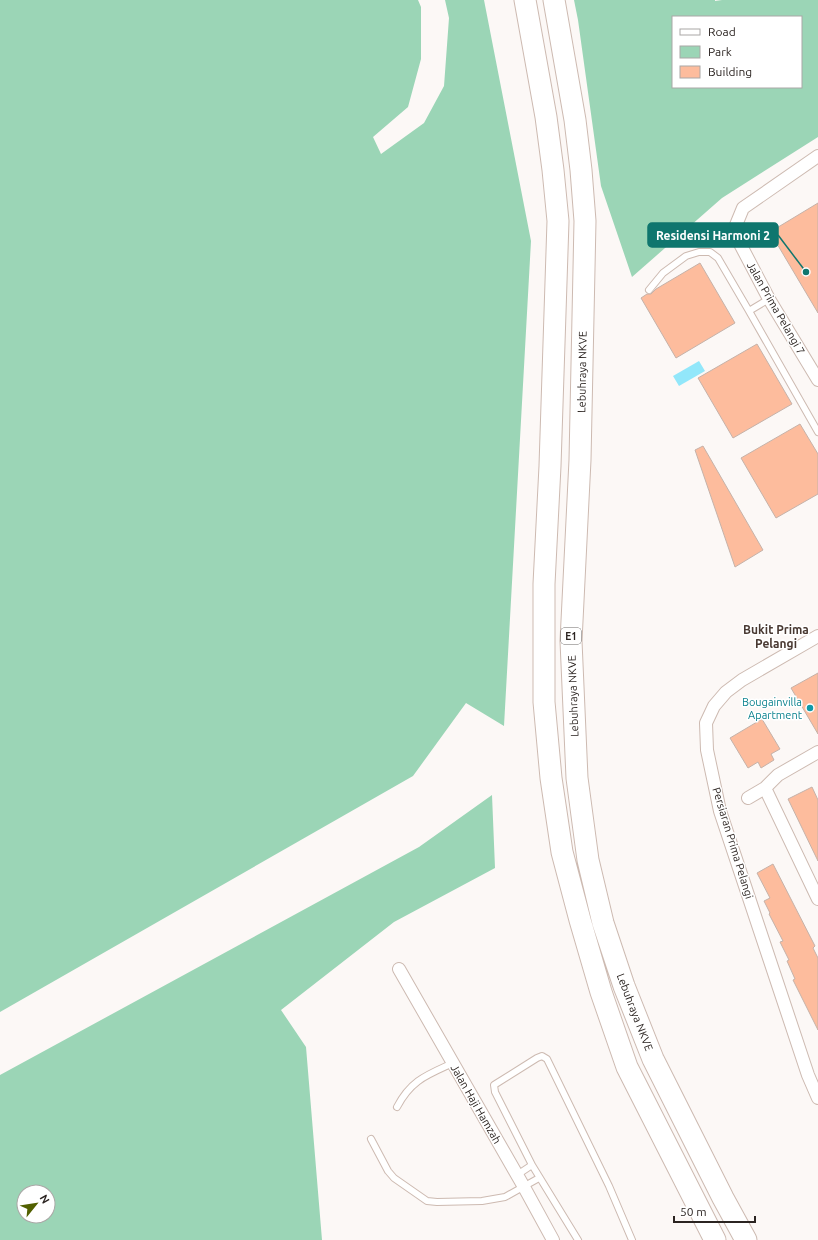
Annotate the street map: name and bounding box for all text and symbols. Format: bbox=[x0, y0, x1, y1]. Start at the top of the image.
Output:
legend bbox=[672, 16, 802, 88]
text: Road bbox=[708, 25, 736, 38]
text: Park bbox=[708, 45, 732, 58]
text: Building bbox=[708, 65, 752, 78]
callout: Residensi Harmoni 2 bbox=[648, 223, 778, 247]
text: Residensi Harmoni 2 bbox=[656, 229, 770, 242]
street label: Jalan Prima Pelangi 7 bbox=[745, 260, 807, 356]
street label: Lebuhraya NKVE bbox=[575, 331, 589, 413]
district label: Bukit Prima Pelangi bbox=[743, 623, 809, 650]
road number: E1 bbox=[561, 628, 581, 644]
street label: Lebuhraya NKVE bbox=[566, 655, 580, 737]
place label: Bougainvilla Apartment bbox=[742, 696, 803, 721]
marker: Bougainvilla Apartment bbox=[805, 703, 815, 713]
street label: Persiaran Prima Pelangi bbox=[710, 786, 756, 900]
street label: Lebuhraya NKVE bbox=[615, 972, 655, 1052]
street label: Jalan Haji Hamzah bbox=[448, 1062, 504, 1146]
north arrow bbox=[16, 1184, 56, 1224]
text: N bbox=[37, 1192, 52, 1206]
scale bar bbox=[674, 1198, 755, 1224]
text: 50 m bbox=[680, 1205, 707, 1218]

